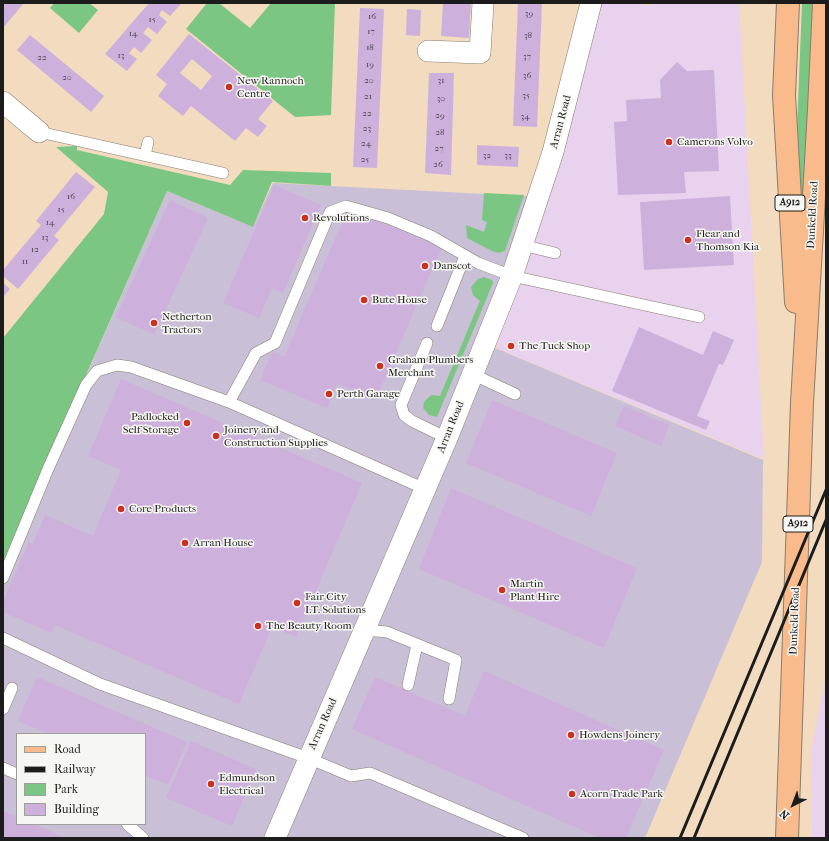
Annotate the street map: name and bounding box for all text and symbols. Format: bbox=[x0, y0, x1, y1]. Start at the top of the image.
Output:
house number: 39 bbox=[525, 9, 533, 19]
house number: 16 bbox=[368, 12, 376, 22]
house number: 15 bbox=[148, 15, 156, 25]
house number: 17 bbox=[367, 27, 375, 37]
house number: 14 bbox=[129, 29, 137, 39]
house number: 38 bbox=[524, 31, 532, 41]
house number: 18 bbox=[366, 43, 374, 53]
house number: 13 bbox=[118, 51, 124, 61]
house number: 37 bbox=[523, 52, 531, 62]
house number: 22 bbox=[37, 53, 47, 63]
house number: 19 bbox=[366, 60, 374, 70]
house number: 36 bbox=[523, 71, 531, 81]
house number: 20 bbox=[62, 73, 72, 83]
place label: New Rannoch Centre bbox=[237, 74, 304, 100]
house number: 20 bbox=[364, 76, 374, 86]
house number: 31 bbox=[438, 76, 444, 86]
marker: New Rannoch Centre bbox=[224, 82, 234, 92]
house number: 35 bbox=[522, 91, 530, 101]
house number: 21 bbox=[364, 92, 372, 102]
house number: 30 bbox=[437, 94, 445, 104]
street label: Arran Road bbox=[548, 94, 574, 150]
house number: 22 bbox=[362, 109, 372, 119]
house number: 29 bbox=[435, 111, 445, 121]
house number: 34 bbox=[520, 112, 530, 122]
house number: 23 bbox=[363, 124, 371, 134]
house number: 28 bbox=[435, 128, 445, 138]
place label: Camerons Volvo bbox=[677, 135, 753, 149]
marker: Camerons Volvo bbox=[664, 137, 674, 147]
house number: 24 bbox=[361, 139, 371, 149]
house number: 27 bbox=[435, 144, 443, 154]
house number: 32 bbox=[483, 151, 491, 161]
house number: 33 bbox=[504, 151, 512, 161]
house number: 25 bbox=[361, 155, 369, 165]
house number: 26 bbox=[433, 160, 443, 170]
street label: Dunkeld Road bbox=[805, 181, 821, 249]
house number: 16 bbox=[67, 192, 75, 202]
road number: A912 bbox=[775, 195, 805, 211]
house number: 15 bbox=[57, 205, 65, 215]
place label: Revolutions bbox=[313, 211, 369, 225]
marker: Revolutions bbox=[300, 213, 310, 223]
house number: 14 bbox=[46, 218, 54, 228]
place label: Flear and Thomson Kia bbox=[696, 227, 759, 253]
house number: 13 bbox=[42, 233, 48, 243]
marker: Flear and Thomson Kia bbox=[683, 235, 693, 245]
house number: 12 bbox=[31, 245, 39, 255]
house number: 11 bbox=[22, 257, 28, 267]
place label: Danscot bbox=[433, 259, 471, 273]
marker: Danscot bbox=[420, 261, 430, 271]
place label: Bute House bbox=[372, 293, 427, 307]
marker: Bute House bbox=[359, 295, 369, 305]
place label: Netherton Tractors bbox=[162, 310, 212, 336]
marker: Netherton Tractors bbox=[149, 318, 159, 328]
place label: The Tuck Shop bbox=[519, 339, 590, 353]
marker: The Tuck Shop bbox=[506, 341, 516, 351]
place label: Graham Plumbers Merchant bbox=[388, 353, 473, 379]
marker: Graham Plumbers Merchant bbox=[375, 361, 385, 371]
place label: Perth Garage bbox=[337, 387, 400, 401]
marker: Perth Garage bbox=[324, 389, 334, 399]
street label: Arran Road bbox=[435, 399, 467, 455]
place label: Padlocked Self Storage bbox=[123, 410, 179, 436]
marker: Padlocked Self Storage bbox=[182, 418, 192, 428]
place label: Joinery and Construction Supplies bbox=[224, 423, 328, 449]
marker: Joinery and Construction Supplies bbox=[211, 431, 221, 441]
place label: Core Products bbox=[129, 502, 196, 516]
marker: Core Products bbox=[116, 504, 126, 514]
road number: A912 bbox=[783, 516, 813, 532]
place label: Arran House bbox=[193, 536, 253, 550]
marker: Arran House bbox=[180, 538, 190, 548]
place label: Martin Plant Hire bbox=[510, 577, 559, 603]
marker: Martin Plant Hire bbox=[497, 585, 507, 595]
street label: Dunkeld Road bbox=[787, 587, 803, 655]
place label: Fair City I.T. Solutions bbox=[305, 590, 366, 616]
marker: Fair City I.T. Solutions bbox=[292, 598, 302, 608]
place label: The Beauty Room bbox=[266, 619, 352, 633]
marker: The Beauty Room bbox=[253, 621, 263, 631]
street label: Arran Road bbox=[306, 696, 340, 752]
place label: Howdens Joinery bbox=[579, 728, 660, 742]
marker: Howdens Joinery bbox=[566, 730, 576, 740]
legend bbox=[16, 733, 146, 825]
text: Road bbox=[54, 742, 81, 756]
text: Railway bbox=[54, 762, 96, 776]
place label: Edmundson Electrical bbox=[219, 771, 275, 797]
marker: Edmundson Electrical bbox=[206, 779, 216, 789]
text: Park bbox=[54, 782, 78, 796]
north arrow bbox=[773, 785, 813, 825]
place label: Acorn Trade Park bbox=[580, 787, 663, 801]
marker: Acorn Trade Park bbox=[567, 789, 577, 799]
text: Building bbox=[54, 802, 99, 816]
text: N bbox=[777, 807, 792, 822]

